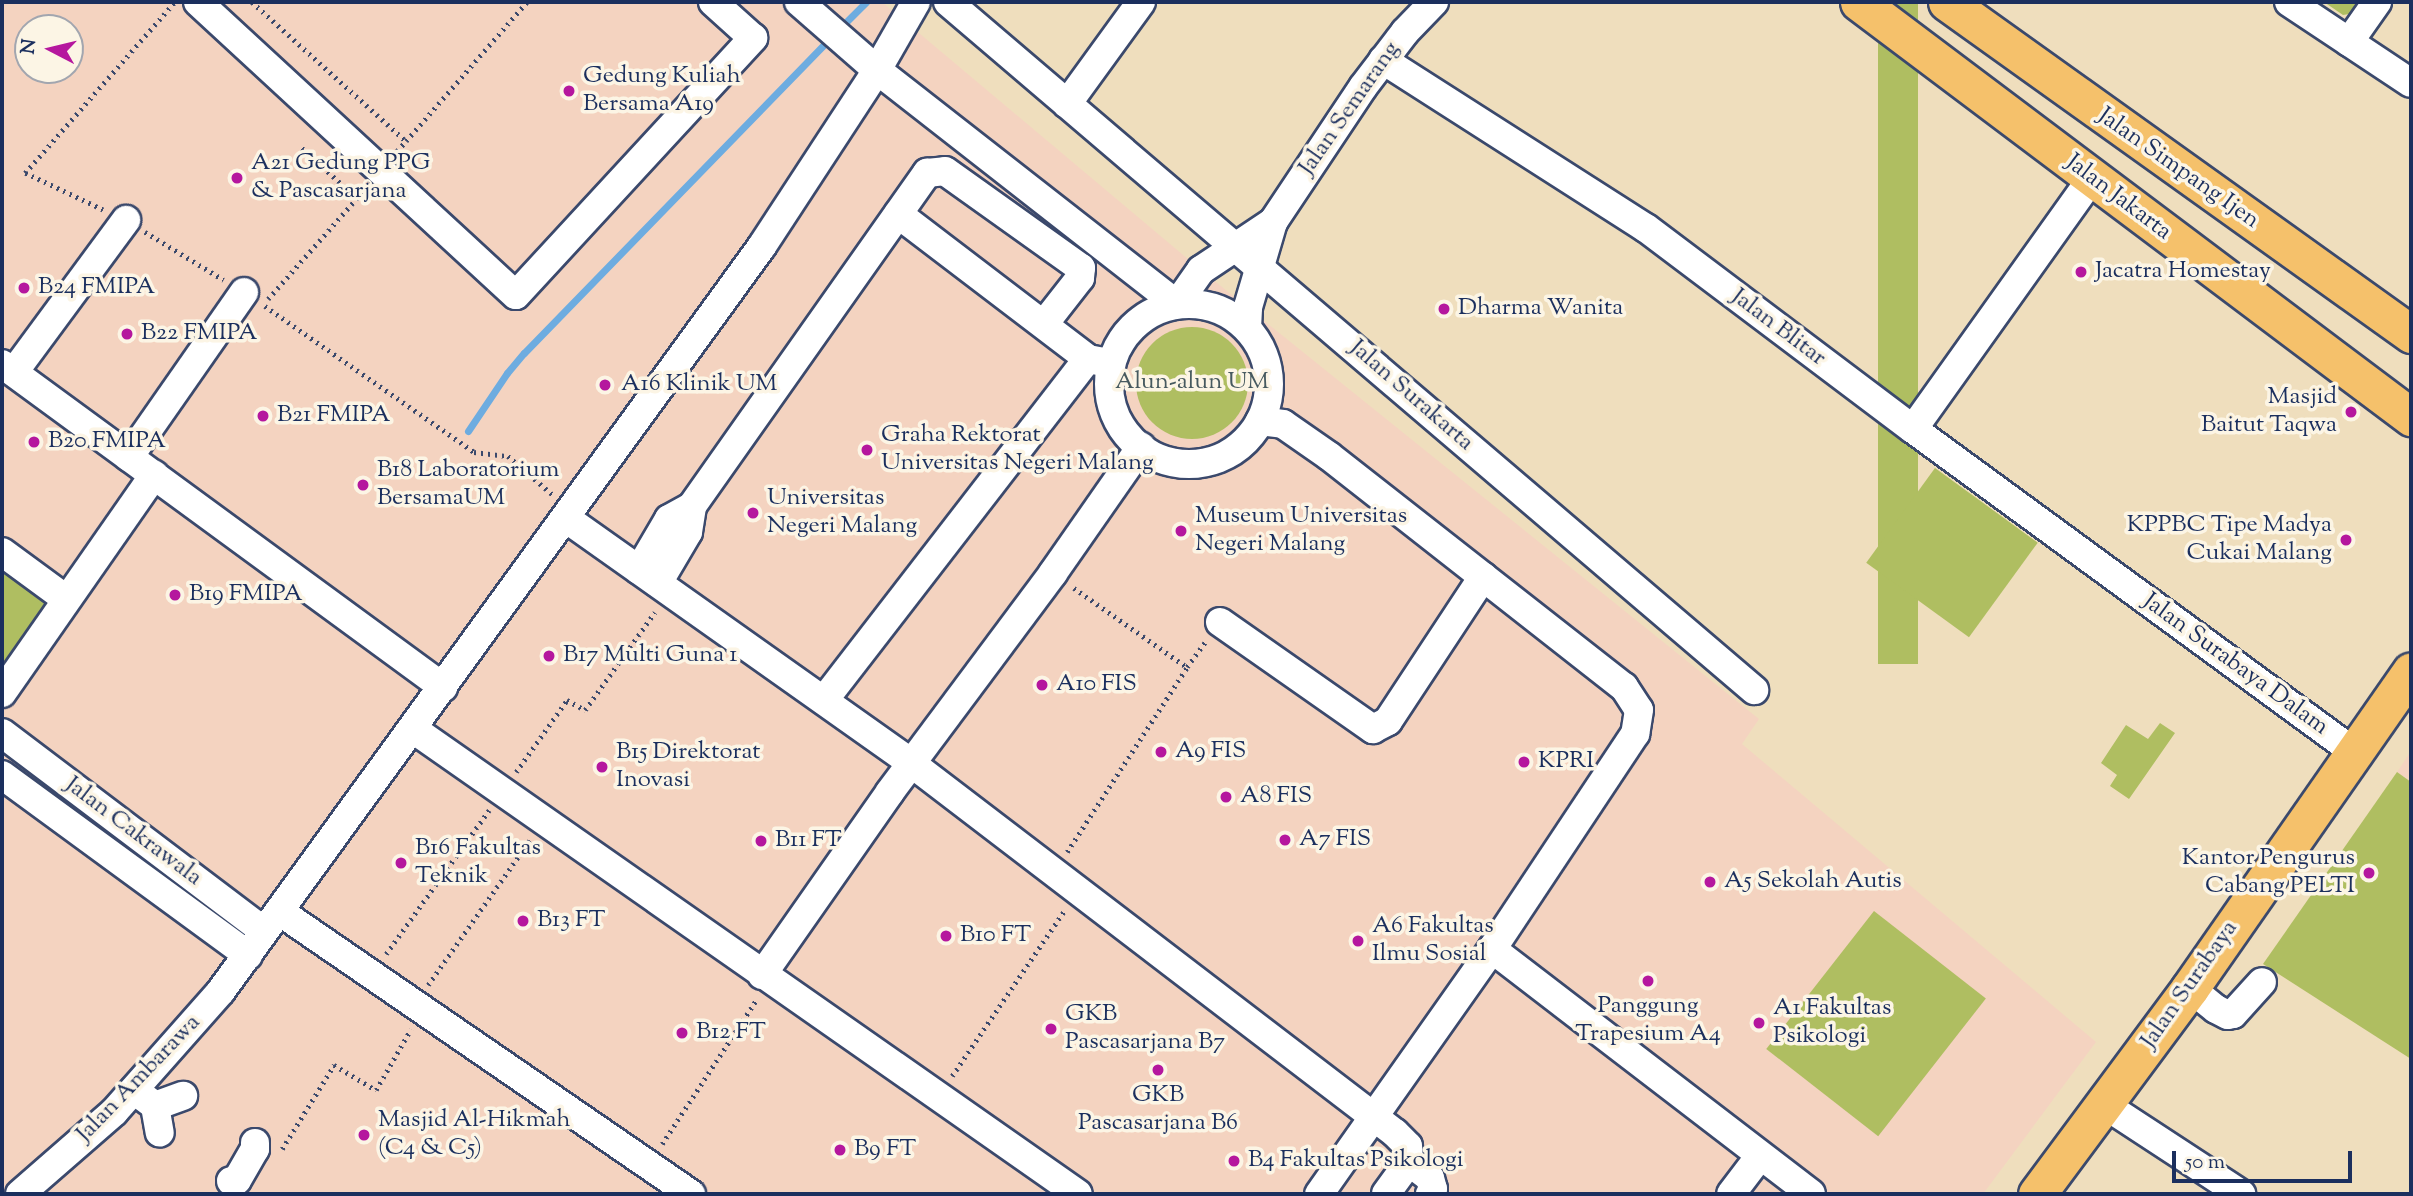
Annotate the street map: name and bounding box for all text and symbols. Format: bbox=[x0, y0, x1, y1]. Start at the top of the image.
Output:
north arrow bbox=[14, 14, 84, 84]
street label: Jalan Semarang bbox=[1293, 36, 1407, 182]
text: N bbox=[15, 37, 44, 56]
place label: Gedung Kuliah Bersama A19 bbox=[583, 63, 741, 119]
marker: Gedung Kuliah Bersama A19 bbox=[561, 83, 577, 99]
street label: Jalan Simpang Ijen bbox=[2092, 102, 2264, 236]
street label: Jalan Jakarta bbox=[2059, 149, 2177, 247]
place label: A21 Gedung PPG & Pascasarjana bbox=[251, 150, 430, 206]
marker: A21 Gedung PPG & Pascasarjana bbox=[229, 170, 245, 186]
place label: Jacatra Homestay bbox=[2095, 258, 2271, 286]
marker: Jacatra Homestay bbox=[2073, 264, 2089, 280]
place label: B24 FMIPA bbox=[38, 274, 155, 302]
marker: B24 FMIPA bbox=[16, 280, 32, 296]
street label: Jalan Blitar bbox=[1725, 283, 1831, 373]
place label: Dharma Wanita bbox=[1458, 295, 1623, 323]
marker: Dharma Wanita bbox=[1436, 301, 1452, 317]
place label: B22 FMIPA bbox=[141, 320, 257, 348]
marker: B22 FMIPA bbox=[119, 326, 135, 342]
street label: Jalan Surakarta bbox=[1343, 334, 1479, 458]
park label: Alun-alun UM bbox=[1115, 369, 1269, 397]
place label: A16 Klinik UM bbox=[621, 371, 777, 399]
marker: A16 Klinik UM bbox=[595, 375, 615, 395]
place label: Masjid Baitut Taqwa bbox=[2201, 384, 2337, 440]
place label: B21 FMIPA bbox=[277, 402, 390, 430]
marker: Masjid Baitut Taqwa bbox=[2343, 404, 2359, 420]
marker: B21 FMIPA bbox=[255, 408, 271, 424]
place label: Graha Rektorat Universitas Negeri Malang bbox=[881, 422, 1154, 478]
place label: B20 FMIPA bbox=[48, 428, 166, 456]
marker: B20 FMIPA bbox=[26, 434, 42, 450]
marker: Graha Rektorat Universitas Negeri Malang bbox=[859, 442, 875, 458]
place label: B18 Laboratorium BersamaUM bbox=[377, 457, 559, 513]
marker: B18 Laboratorium BersamaUM bbox=[355, 477, 371, 493]
place label: Universitas Negeri Malang bbox=[767, 485, 917, 541]
place label: Museum Universitas Negeri Malang bbox=[1195, 503, 1407, 559]
marker: Universitas Negeri Malang bbox=[745, 505, 761, 521]
place label: KPPBC Tipe Madya Cukai Malang bbox=[2127, 512, 2332, 568]
marker: Museum Universitas Negeri Malang bbox=[1173, 523, 1189, 539]
marker: KPPBC Tipe Madya Cukai Malang bbox=[2338, 532, 2354, 548]
place label: B19 FMIPA bbox=[189, 581, 303, 609]
marker: B19 FMIPA bbox=[167, 587, 183, 603]
street label: Jalan Surabaya Dalam bbox=[2136, 588, 2334, 742]
place label: B17 Multi Guna 1 bbox=[563, 642, 738, 670]
marker: B17 Multi Guna 1 bbox=[541, 648, 557, 664]
place label: A10 FIS bbox=[1056, 671, 1137, 699]
marker: A10 FIS bbox=[1034, 677, 1050, 693]
place label: A9 FIS bbox=[1175, 738, 1246, 766]
place label: B15 Direktorat Inovasi bbox=[616, 739, 761, 795]
marker: A9 FIS bbox=[1153, 744, 1169, 760]
place label: KPRI bbox=[1538, 748, 1594, 776]
marker: KPRI bbox=[1516, 754, 1532, 770]
marker: B15 Direktorat Inovasi bbox=[594, 759, 610, 775]
street label: Jalan Cakrawala bbox=[59, 771, 207, 893]
place label: A8 FIS bbox=[1240, 783, 1312, 811]
marker: A8 FIS bbox=[1218, 789, 1234, 805]
place label: A7 FIS bbox=[1299, 826, 1371, 854]
place label: B11 FT bbox=[775, 827, 842, 855]
marker: A7 FIS bbox=[1277, 832, 1293, 848]
marker: B11 FT bbox=[753, 833, 769, 849]
place label: B16 Fakultas Teknik bbox=[415, 835, 541, 891]
place label: Kantor Pengurus Cabang PELTI bbox=[2182, 845, 2355, 901]
marker: B16 Fakultas Teknik bbox=[393, 855, 409, 871]
marker: Kantor Pengurus Cabang PELTI bbox=[2361, 865, 2377, 881]
place label: A5 Sekolah Autis bbox=[1724, 868, 1902, 896]
marker: A5 Sekolah Autis bbox=[1702, 874, 1718, 890]
place label: B13 FT bbox=[537, 907, 605, 935]
marker: B13 FT bbox=[515, 913, 531, 929]
place label: A6 Fakultas Ilmu Sosial bbox=[1372, 913, 1494, 969]
street label: Jalan Surabaya bbox=[2135, 915, 2245, 1055]
place label: B10 FT bbox=[960, 922, 1031, 950]
marker: B10 FT bbox=[938, 928, 954, 944]
marker: A6 Fakultas Ilmu Sosial bbox=[1350, 933, 1366, 949]
marker: Panggung Trapesium A4 bbox=[1640, 973, 1656, 989]
place label: Panggung Trapesium A4 bbox=[1575, 993, 1721, 1049]
place label: A1 Fakultas Psikologi bbox=[1773, 995, 1891, 1051]
place label: GKB Pascasarjana B7 bbox=[1065, 1001, 1225, 1057]
street label: Jalan Ambarawa bbox=[71, 1009, 207, 1149]
marker: A1 Fakultas Psikologi bbox=[1751, 1015, 1767, 1031]
place label: B12 FT bbox=[696, 1019, 766, 1047]
marker: GKB Pascasarjana B7 bbox=[1043, 1021, 1059, 1037]
marker: B12 FT bbox=[674, 1025, 690, 1041]
marker: GKB Pascasarjana B6 bbox=[1150, 1062, 1166, 1078]
place label: GKB Pascasarjana B6 bbox=[1078, 1082, 1238, 1138]
place label: Masjid Al-Hikmah (C4 & C5) bbox=[378, 1107, 571, 1163]
marker: Masjid Al-Hikmah (C4 & C5) bbox=[356, 1127, 372, 1143]
place label: B9 FT bbox=[854, 1136, 916, 1164]
scale bar bbox=[2175, 1136, 2355, 1180]
marker: B9 FT bbox=[832, 1142, 848, 1158]
place label: B4 Fakultas Psikologi bbox=[1248, 1147, 1464, 1175]
text: 50 m bbox=[2185, 1148, 2225, 1178]
marker: B4 Fakultas Psikologi bbox=[1226, 1153, 1242, 1169]

